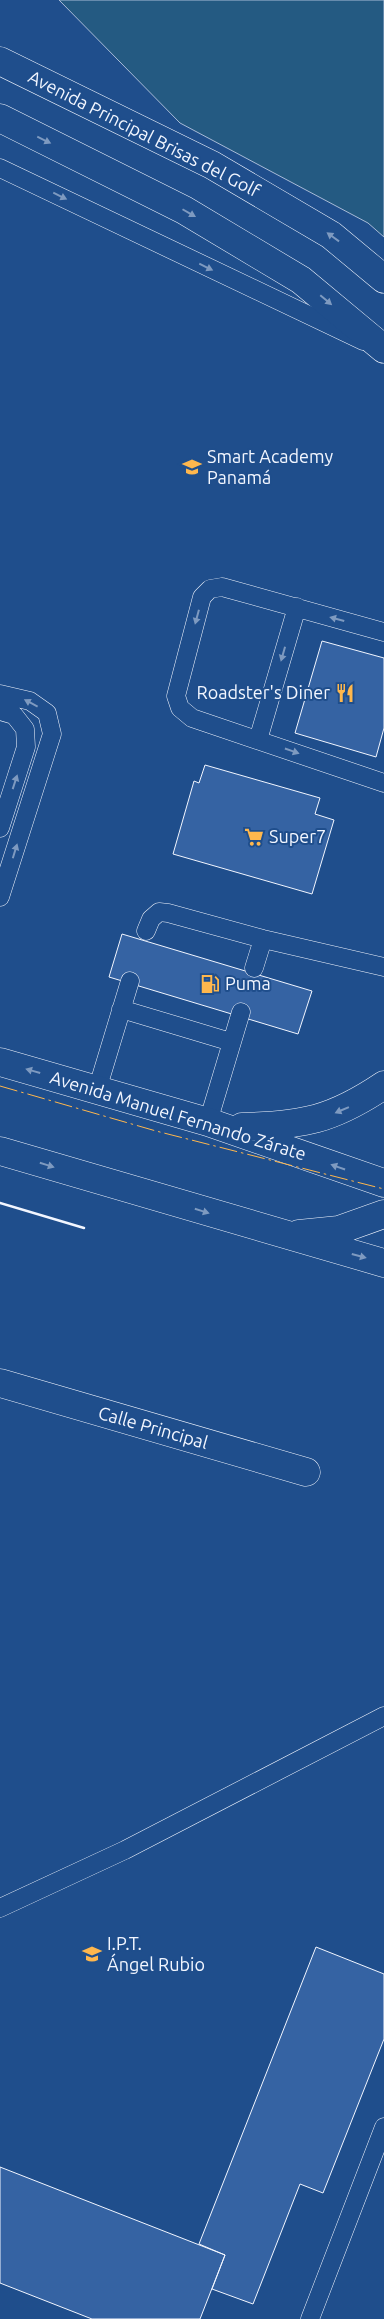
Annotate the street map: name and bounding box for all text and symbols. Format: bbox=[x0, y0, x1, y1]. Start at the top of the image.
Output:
street label: Avenida Principal Brisas del Golf bbox=[25, 66, 264, 200]
one-way arrow bbox=[36, 136, 51, 144]
one-way arrow bbox=[53, 193, 67, 201]
one-way arrow bbox=[181, 209, 196, 217]
one-way arrow bbox=[326, 232, 339, 242]
one-way arrow bbox=[199, 263, 213, 271]
one-way arrow bbox=[319, 295, 332, 306]
place label: Smart Academy Panamá bbox=[207, 446, 333, 487]
school or university icon: Smart Academy Panamá bbox=[181, 456, 203, 478]
one-way arrow bbox=[193, 609, 201, 624]
one-way arrow bbox=[329, 614, 344, 622]
one-way arrow bbox=[278, 647, 286, 662]
place label: Roadster's Diner bbox=[197, 682, 330, 702]
restaurant icon: Roadster's Diner bbox=[334, 682, 356, 704]
one-way arrow bbox=[24, 699, 39, 707]
one-way arrow bbox=[284, 748, 299, 756]
one-way arrow bbox=[11, 774, 19, 789]
supermarket icon: Super7 bbox=[243, 826, 265, 848]
place label: Super7 bbox=[269, 826, 326, 846]
one-way arrow bbox=[11, 843, 19, 858]
fuel station icon: Puma bbox=[199, 973, 221, 995]
place label: Puma bbox=[225, 973, 271, 993]
one-way arrow bbox=[25, 1067, 40, 1075]
street label: Avenida Manuel Fernando Zárate bbox=[48, 1067, 309, 1164]
one-way arrow bbox=[334, 1106, 349, 1114]
one-way arrow bbox=[39, 1161, 54, 1169]
one-way arrow bbox=[330, 1163, 345, 1171]
one-way arrow bbox=[195, 1208, 210, 1216]
one-way arrow bbox=[351, 1253, 366, 1261]
street label: Calle Principal bbox=[96, 1402, 211, 1452]
place label: I.P.T. Ángel Rubio bbox=[107, 1933, 205, 1974]
school or university icon: I.P.T. Ángel Rubio bbox=[81, 1943, 103, 1965]

